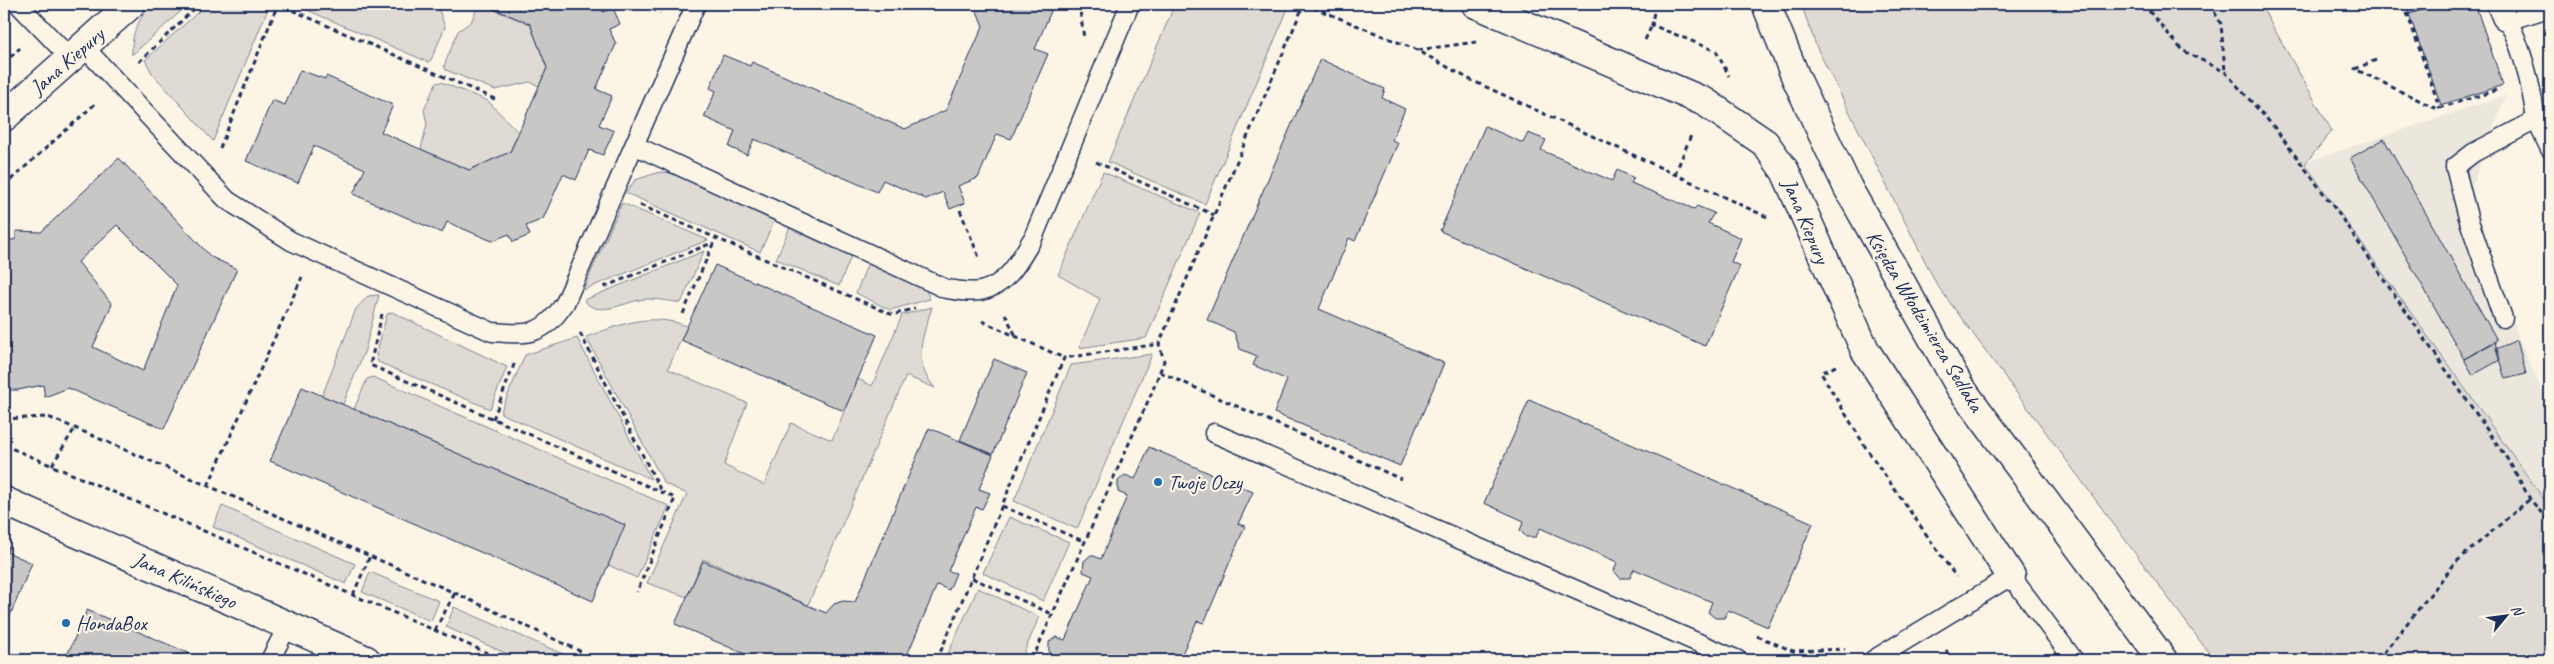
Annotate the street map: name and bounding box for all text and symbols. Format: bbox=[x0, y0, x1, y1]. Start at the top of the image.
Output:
street label: Jana Kiepury bbox=[24, 20, 111, 101]
street label: Jana Kiepury bbox=[1776, 174, 1836, 269]
street label: Księdza Włodzimierza Sedlaka bbox=[1861, 226, 1990, 418]
place label: Twoje Oczy bbox=[1168, 469, 1244, 495]
marker: Twoje Oczy bbox=[1152, 476, 1164, 488]
street label: Jana Kilińskiego bbox=[129, 545, 242, 615]
north arrow bbox=[2482, 592, 2532, 642]
text: N bbox=[2507, 602, 2528, 620]
place label: HondaBox bbox=[76, 610, 149, 636]
marker: HondaBox bbox=[60, 617, 72, 629]

